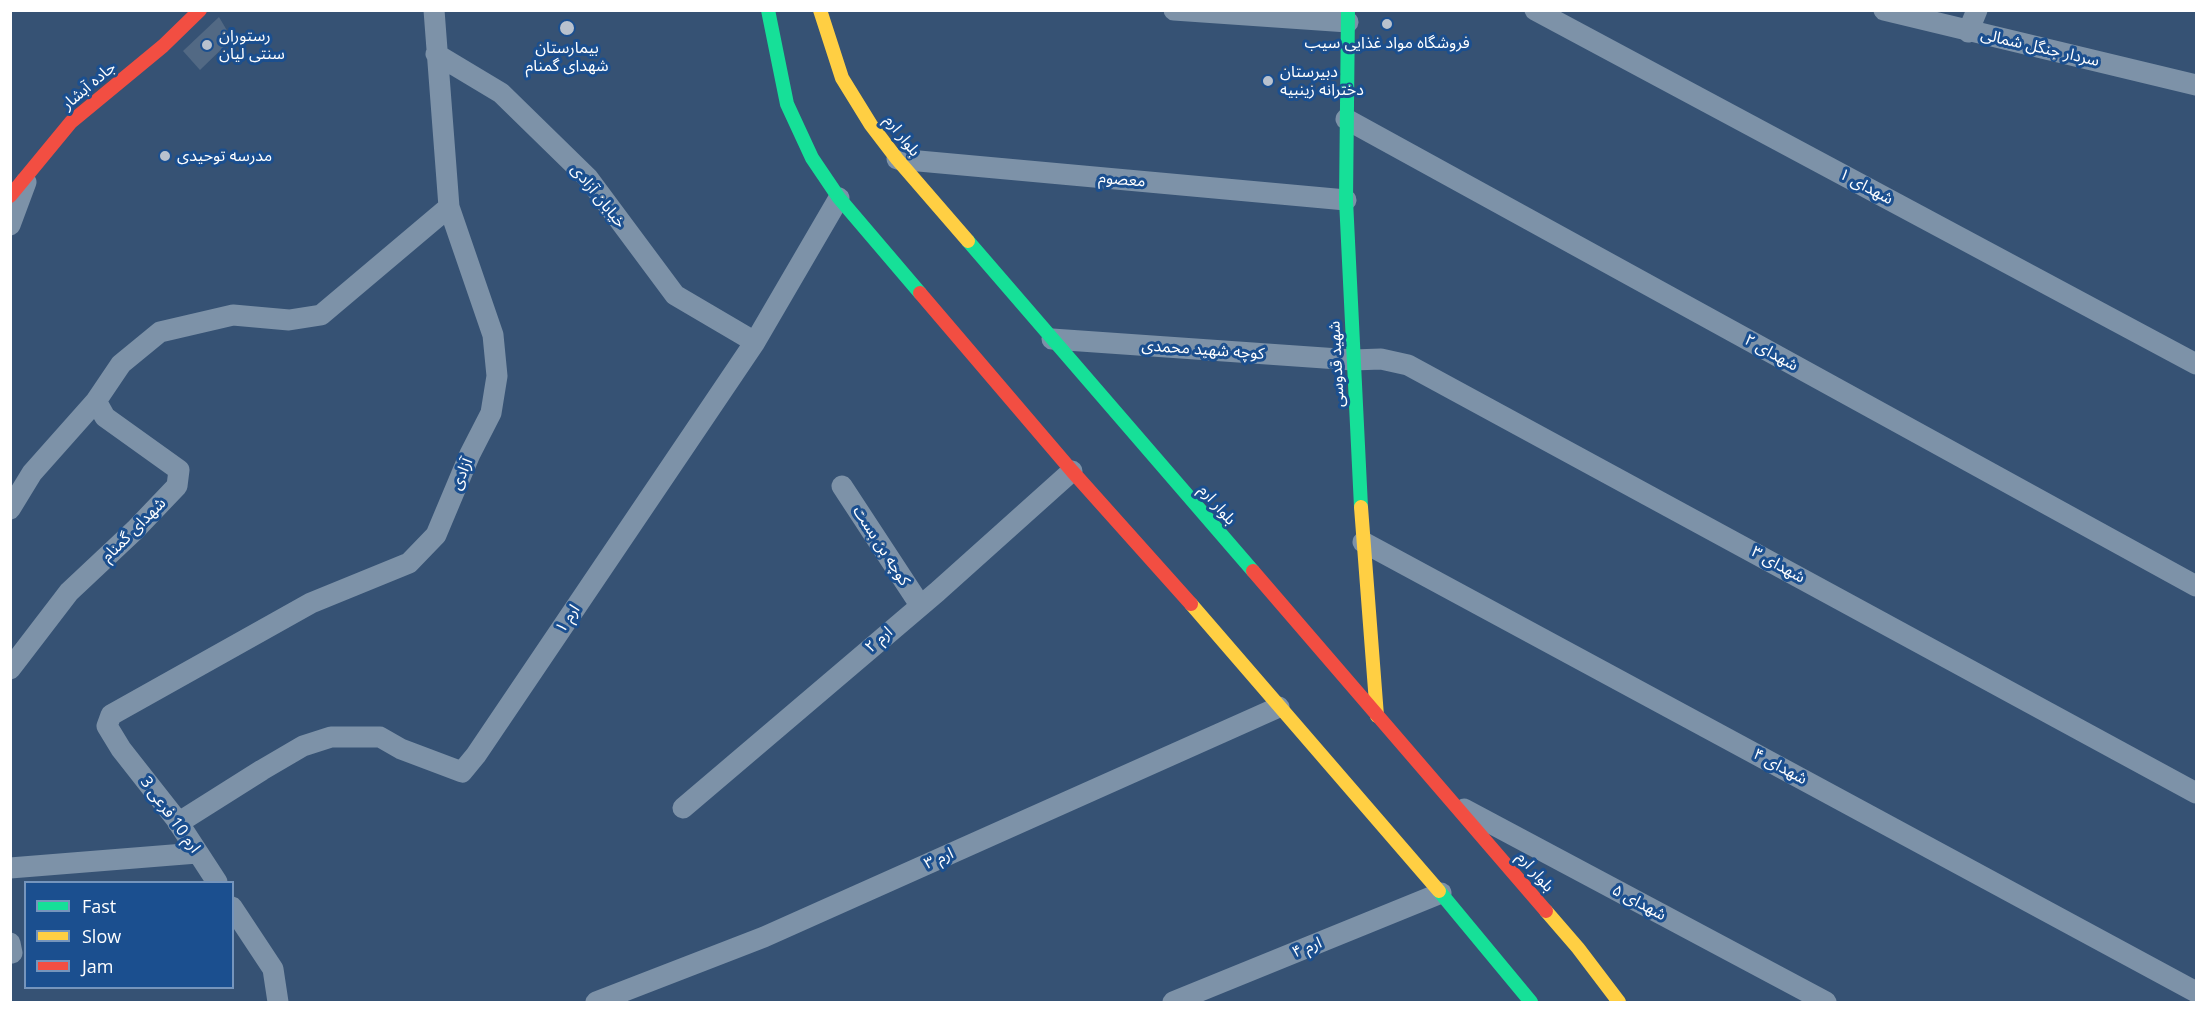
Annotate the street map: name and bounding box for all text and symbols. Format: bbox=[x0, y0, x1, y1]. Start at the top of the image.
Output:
marker: فروشگاه مواد غذایی سیب bbox=[1380, 17, 1394, 31]
marker: بیمارستان شهدای گمنام bbox=[558, 19, 576, 37]
street label: سردار جنگل شمالی bbox=[1979, 25, 2101, 71]
place label: رستوران سنتی لیان bbox=[219, 26, 285, 64]
place label: فروشگاه مواد غذایی سیب bbox=[1304, 33, 1470, 53]
marker: رستوران سنتی لیان bbox=[200, 38, 214, 52]
place label: بیمارستان شهدای گمنام bbox=[525, 38, 609, 76]
street label: جاده آبشار bbox=[58, 58, 120, 114]
place label: دبیرستان دخترانه زینبیه bbox=[1280, 62, 1364, 100]
marker: دبیرستان دخترانه زینبیه bbox=[1261, 74, 1275, 88]
street label: بلوار ارم bbox=[880, 111, 924, 161]
place label: مدرسه توحیدی bbox=[177, 146, 272, 166]
marker: مدرسه توحیدی bbox=[158, 149, 172, 163]
street label: خیابان آزادی bbox=[566, 160, 630, 232]
street label: شهدای ۱ bbox=[1836, 165, 1896, 209]
street label: معصوم bbox=[1098, 168, 1146, 192]
street label: شهید قدوسی bbox=[1325, 320, 1349, 408]
street label: شهدای ۲ bbox=[1741, 330, 1801, 376]
street label: کوچه شهید محمدی bbox=[1141, 336, 1265, 364]
street label: آزادی bbox=[447, 455, 477, 493]
street label: بلوار ارم bbox=[1194, 481, 1240, 529]
street label: شهدای گمنام bbox=[98, 494, 170, 566]
street label: کوچه بن بست bbox=[848, 503, 914, 589]
street label: شهدای ۳ bbox=[1748, 542, 1808, 588]
street label: ارم ۱ bbox=[552, 601, 584, 637]
street label: ارم ۲ bbox=[861, 623, 897, 657]
street label: شهدای ۴ bbox=[1750, 745, 1810, 789]
street label: ارم 10 فرعی 3 bbox=[136, 773, 204, 857]
street label: ارم ۳ bbox=[921, 844, 957, 874]
street label: بلوار ارم bbox=[1512, 848, 1558, 896]
legend bbox=[24, 881, 234, 989]
street label: شهدای ۵ bbox=[1609, 881, 1669, 925]
text: Fast bbox=[82, 894, 116, 918]
text: Slow bbox=[82, 924, 121, 948]
street label: ارم ۴ bbox=[1289, 933, 1325, 963]
text: Jam bbox=[82, 954, 114, 978]

